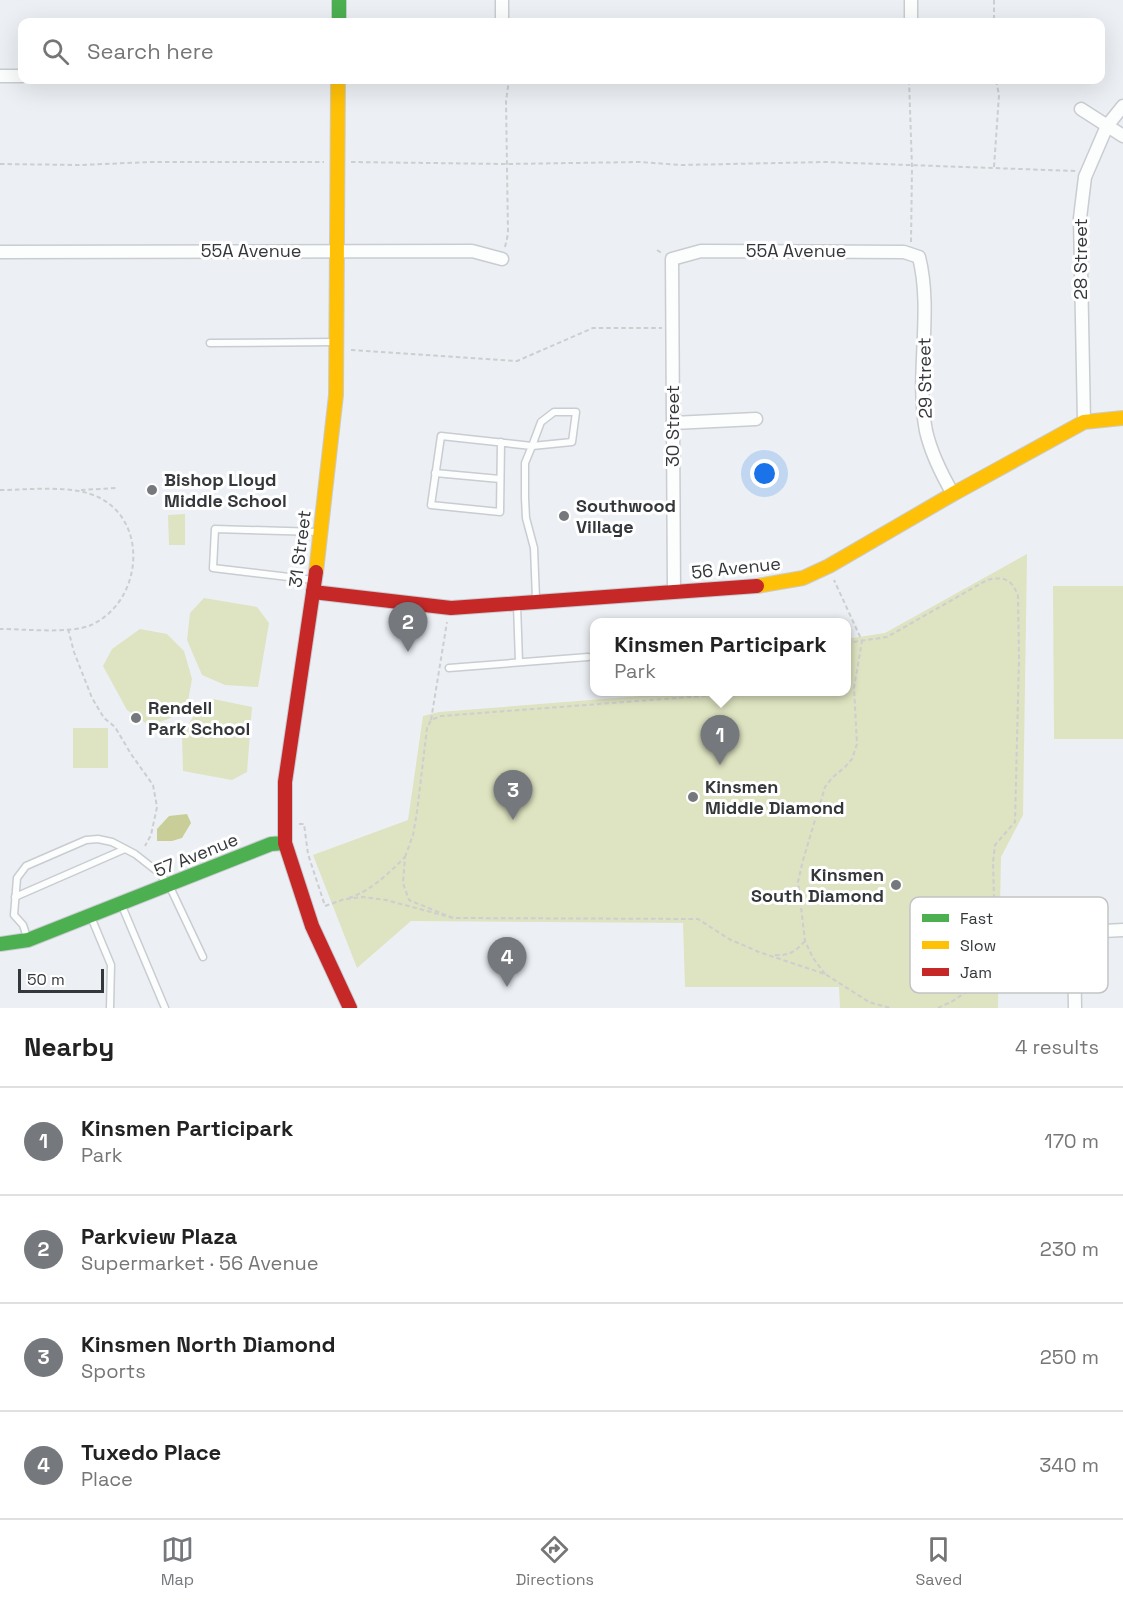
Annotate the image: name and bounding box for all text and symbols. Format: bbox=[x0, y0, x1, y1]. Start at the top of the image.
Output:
search box bbox=[18, 18, 1105, 84]
icon: search bbox=[39, 35, 72, 68]
text: Search here bbox=[87, 37, 214, 65]
street label: 28 Street bbox=[1069, 218, 1092, 300]
street label: 55A Avenue bbox=[201, 239, 301, 262]
street label: 55A Avenue bbox=[746, 239, 846, 262]
street label: 29 Street bbox=[912, 337, 937, 419]
street label: 30 Street bbox=[661, 385, 684, 467]
your location bbox=[750, 459, 779, 488]
place label: Bishop Lloyd Middle School bbox=[164, 468, 287, 512]
marker: Bishop Lloyd Middle School bbox=[145, 483, 159, 497]
place label: Southwood Village bbox=[576, 494, 676, 538]
street label: 31 Street bbox=[283, 509, 316, 589]
marker: Southwood Village bbox=[557, 509, 571, 523]
street label: 56 Avenue bbox=[690, 551, 782, 584]
pin: 2 bbox=[388, 602, 428, 652]
popup bbox=[590, 618, 851, 696]
text: Kinsmen Participark bbox=[614, 630, 827, 658]
text: Park bbox=[614, 658, 656, 684]
place label: Rendell Park School bbox=[148, 696, 250, 740]
marker: Rendell Park School bbox=[129, 711, 143, 725]
pin: 1 bbox=[700, 716, 740, 765]
pin: 3 bbox=[494, 770, 532, 820]
place label: Kinsmen Middle Diamond bbox=[705, 775, 845, 819]
marker: Kinsmen Middle Diamond bbox=[686, 790, 700, 804]
street label: 57 Avenue bbox=[150, 827, 241, 882]
place label: Kinsmen South Diamond bbox=[751, 863, 884, 907]
marker: Kinsmen South Diamond bbox=[889, 878, 903, 892]
legend bbox=[910, 897, 1108, 993]
text: Fast bbox=[960, 908, 993, 929]
text: Slow bbox=[960, 935, 996, 956]
pin: 4 bbox=[488, 938, 526, 987]
text: Jam bbox=[960, 962, 992, 983]
scale bar bbox=[18, 966, 104, 994]
text: 50 m bbox=[27, 969, 65, 990]
text: Nearby bbox=[24, 1030, 114, 1064]
text: 4 results bbox=[1015, 1034, 1099, 1060]
text: Kinsmen Participark bbox=[81, 1114, 293, 1142]
text: 1 bbox=[39, 1128, 48, 1154]
text: 170 m bbox=[1044, 1128, 1099, 1154]
text: Park bbox=[81, 1142, 123, 1168]
text: Parkview Plaza bbox=[81, 1222, 237, 1250]
text: 2 bbox=[38, 1236, 49, 1262]
text: 230 m bbox=[1040, 1236, 1099, 1262]
text: Supermarket · 56 Avenue bbox=[81, 1250, 319, 1276]
text: Kinsmen North Diamond bbox=[81, 1330, 335, 1358]
text: 3 bbox=[37, 1344, 50, 1370]
text: 250 m bbox=[1040, 1344, 1099, 1370]
text: Sports bbox=[81, 1358, 146, 1384]
text: Tuxedo Place bbox=[81, 1438, 221, 1466]
text: 4 bbox=[37, 1452, 50, 1478]
text: 340 m bbox=[1039, 1452, 1099, 1478]
text: Place bbox=[81, 1466, 133, 1492]
tab: Map bbox=[161, 1533, 194, 1590]
tab: Directions bbox=[516, 1533, 594, 1590]
tab: Saved bbox=[916, 1533, 962, 1590]

